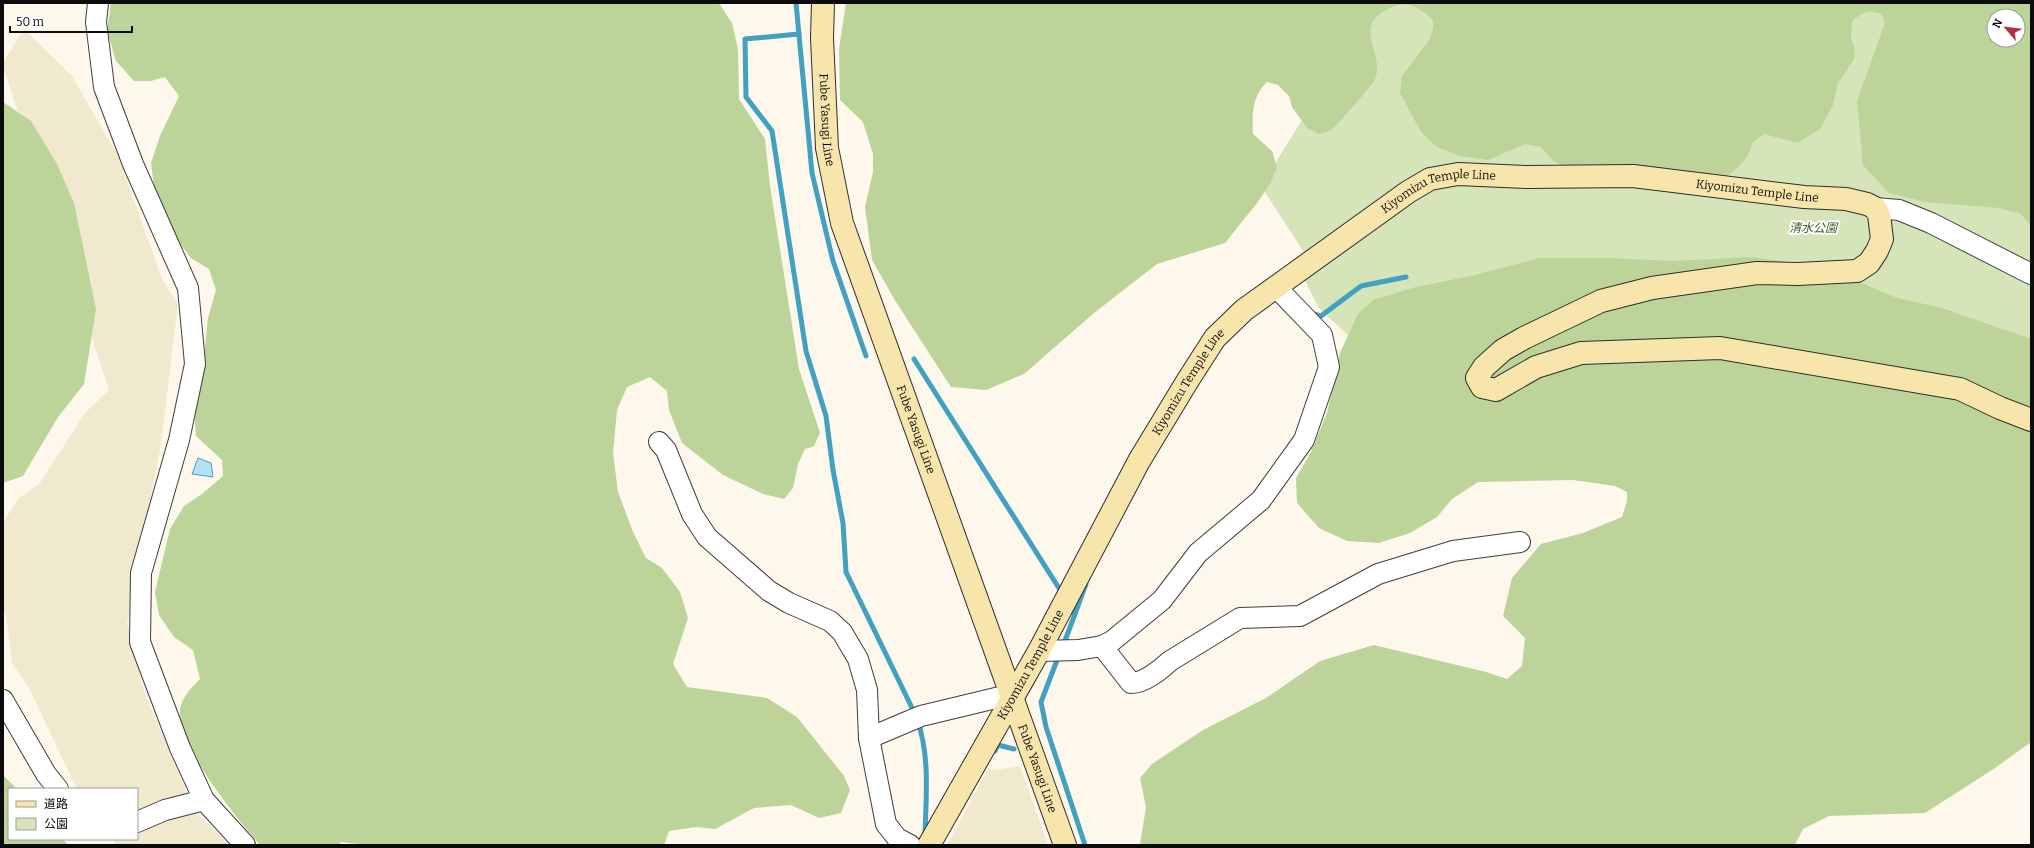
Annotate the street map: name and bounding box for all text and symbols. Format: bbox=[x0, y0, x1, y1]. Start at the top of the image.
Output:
scale bar bbox=[10, 8, 132, 34]
north arrow bbox=[1986, 8, 2026, 48]
text: 50 m bbox=[16, 15, 45, 29]
text: N bbox=[1990, 16, 2006, 30]
street label: Fube Yasugi Line bbox=[817, 73, 837, 167]
street label: Kiyomizu Temple Line bbox=[1378, 167, 1496, 216]
street label: Kiyomizu Temple Line bbox=[1695, 177, 1819, 205]
park label: 清水公園 bbox=[1789, 221, 1839, 235]
street label: Kiyomizu Temple Line bbox=[1149, 326, 1227, 438]
street label: Fube Yasugi Line bbox=[894, 383, 938, 476]
street label: Kiyomizu Temple Line bbox=[995, 607, 1067, 722]
street label: Fube Yasugi Line bbox=[1015, 722, 1060, 815]
legend bbox=[8, 788, 138, 840]
text: 道路 bbox=[44, 797, 68, 811]
text: 公園 bbox=[44, 817, 68, 831]

